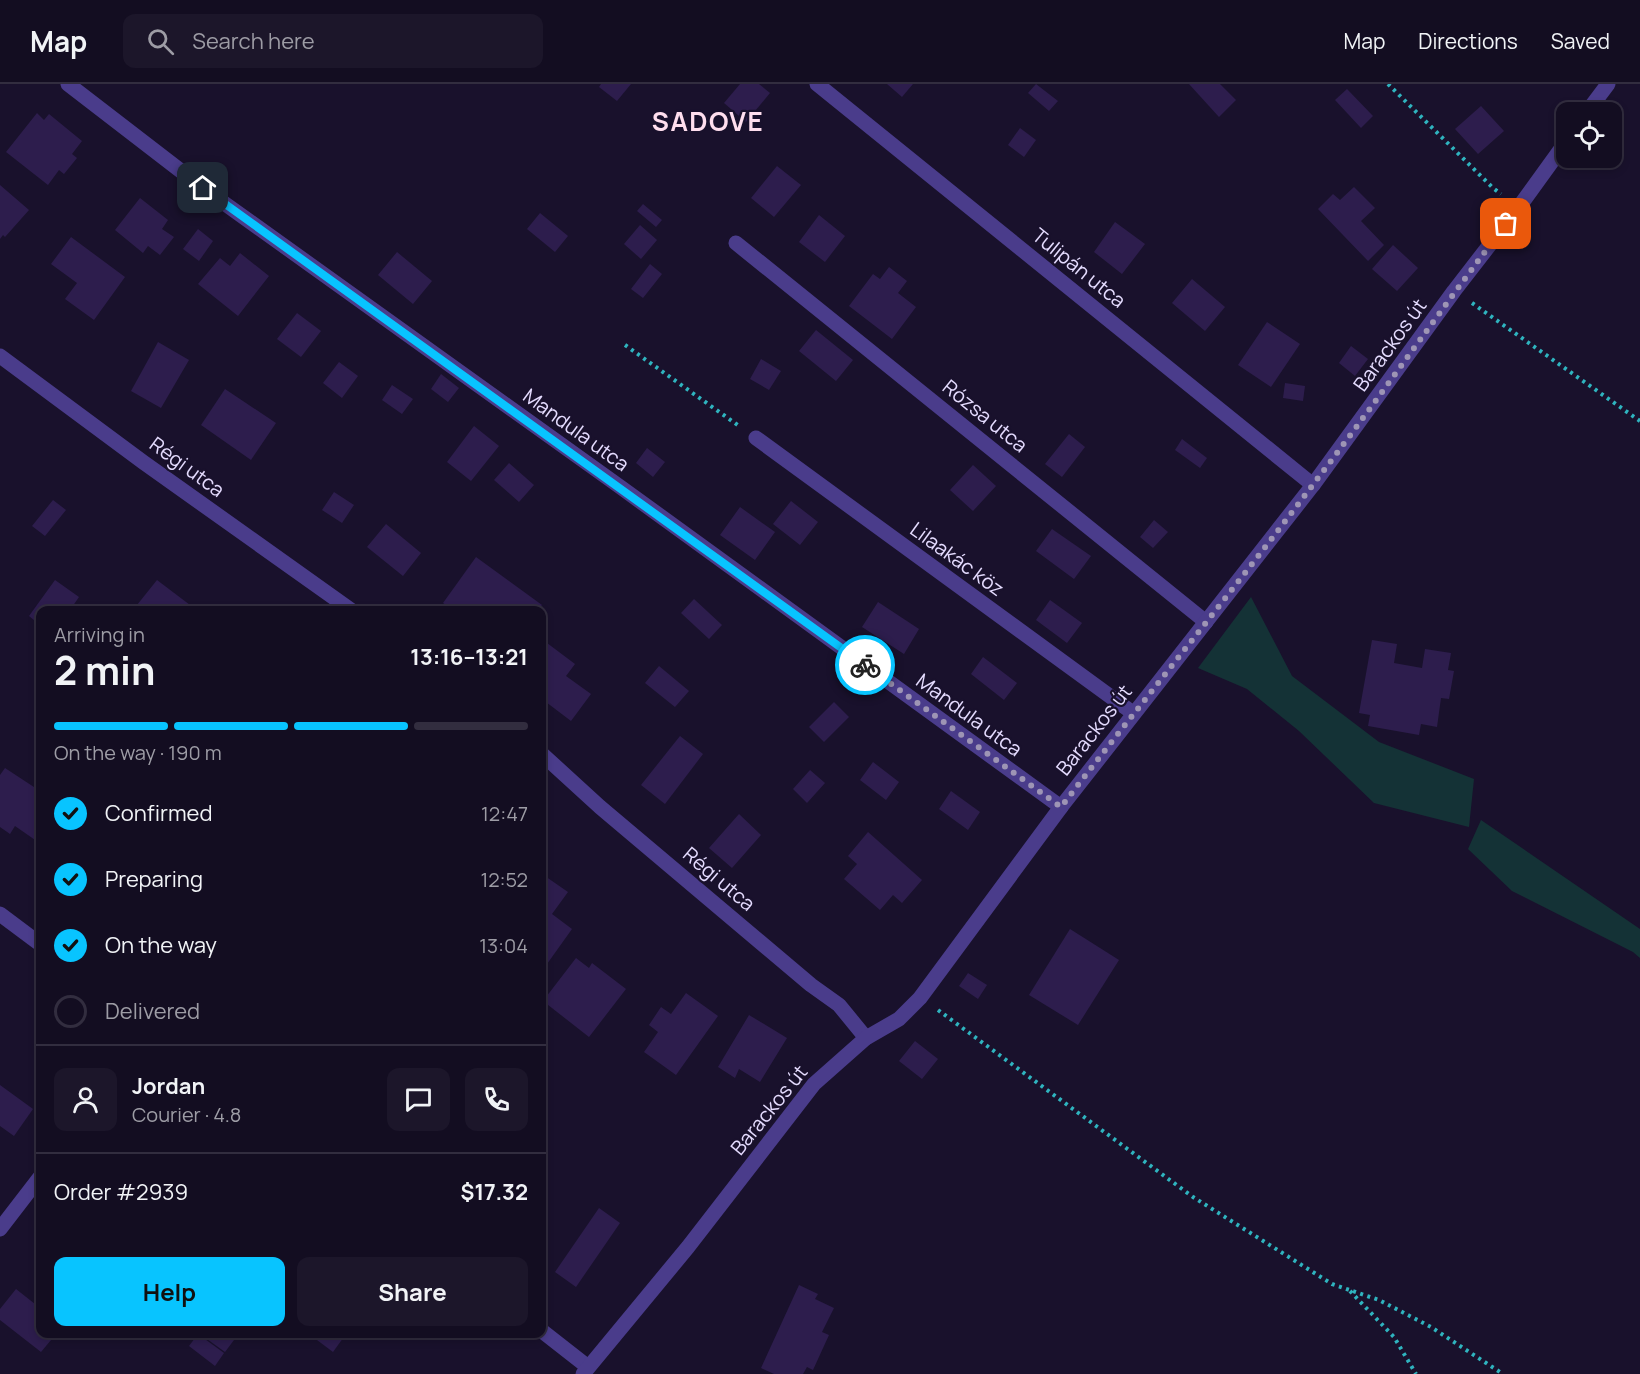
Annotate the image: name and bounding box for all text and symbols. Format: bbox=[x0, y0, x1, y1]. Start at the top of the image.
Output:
search box bbox=[123, 14, 543, 68]
text: Map bbox=[30, 22, 87, 60]
icon: search bbox=[144, 25, 177, 58]
text: Search here bbox=[192, 26, 315, 56]
text: Map bbox=[1344, 27, 1385, 55]
text: Directions bbox=[1418, 27, 1518, 55]
text: Saved bbox=[1551, 27, 1610, 55]
map controls bbox=[1556, 102, 1622, 168]
button: locate bbox=[1556, 102, 1622, 168]
district label: SADOVE bbox=[652, 103, 764, 139]
pin bbox=[177, 162, 228, 213]
icon: home bbox=[186, 171, 219, 204]
pin bbox=[1480, 198, 1531, 249]
icon: bag bbox=[1489, 207, 1522, 240]
street label: Tulipán utca bbox=[1027, 222, 1132, 314]
street label: Barackos út bbox=[1347, 293, 1432, 396]
street label: Rózsa utca bbox=[937, 373, 1033, 458]
street label: Mandula utca bbox=[518, 382, 635, 477]
street label: Régi utca bbox=[144, 430, 230, 503]
street label: Lilaakác köz bbox=[905, 515, 1010, 602]
text: Arriving in bbox=[54, 621, 145, 648]
courier bbox=[835, 635, 895, 695]
text: 13:16–13:21 bbox=[410, 642, 528, 672]
text: 2 min bbox=[54, 643, 155, 697]
icon: bike bbox=[849, 649, 882, 682]
street label: Mandula utca bbox=[911, 667, 1028, 762]
street label: Barackos út bbox=[1050, 679, 1138, 781]
text: On the way · 190 m bbox=[54, 739, 222, 766]
icon: check bbox=[54, 797, 87, 830]
text: Confirmed bbox=[105, 798, 213, 828]
text: 12:47 bbox=[481, 800, 528, 827]
street label: Régi utca bbox=[678, 840, 761, 917]
icon: check bbox=[54, 863, 87, 896]
text: Preparing bbox=[105, 864, 203, 894]
text: 12:52 bbox=[480, 866, 528, 893]
icon: check bbox=[54, 929, 87, 962]
text: On the way bbox=[105, 930, 217, 960]
text: 13:04 bbox=[479, 932, 528, 959]
text: Delivered bbox=[105, 996, 200, 1026]
street label: Barackos út bbox=[724, 1059, 813, 1160]
button: person bbox=[54, 1068, 117, 1131]
button: chat bbox=[387, 1068, 450, 1131]
button: phone bbox=[465, 1068, 528, 1131]
text: Jordan bbox=[132, 1071, 205, 1101]
text: Courier · 4.8 bbox=[132, 1101, 241, 1128]
text: Order #2939 bbox=[54, 1177, 188, 1207]
text: $17.32 bbox=[461, 1177, 528, 1207]
button: Help bbox=[54, 1257, 285, 1326]
button: Share bbox=[297, 1257, 528, 1326]

